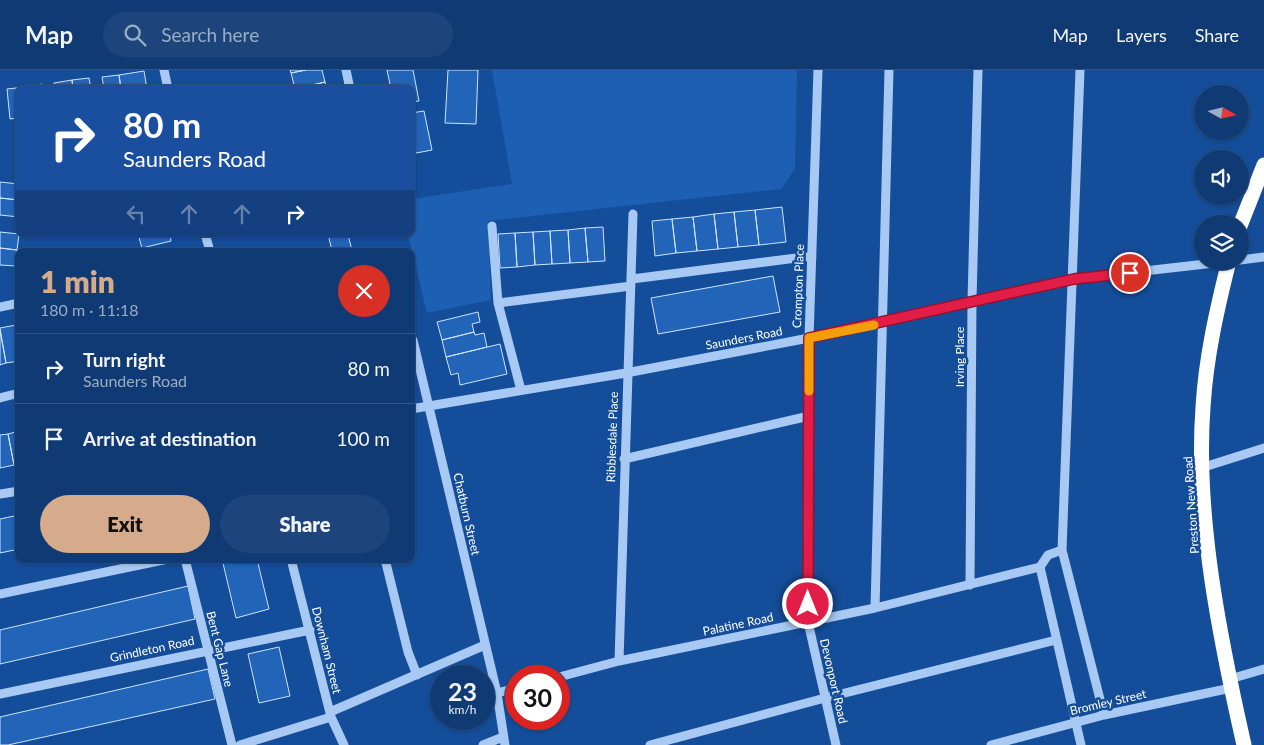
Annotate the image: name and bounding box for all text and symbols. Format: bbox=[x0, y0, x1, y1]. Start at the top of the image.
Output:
search box bbox=[103, 12, 453, 57]
text: Map bbox=[25, 20, 73, 49]
icon: search bbox=[121, 21, 149, 49]
text: Search here bbox=[161, 23, 259, 46]
text: Map bbox=[1052, 24, 1088, 46]
text: Layers bbox=[1116, 24, 1167, 46]
text: Share bbox=[1195, 24, 1239, 46]
north arrow bbox=[1194, 85, 1249, 140]
map controls bbox=[1194, 85, 1249, 270]
text: 80 m bbox=[123, 103, 201, 145]
icon: right bbox=[40, 105, 105, 170]
text: Saunders Road bbox=[123, 145, 266, 172]
button: sound bbox=[1194, 150, 1249, 205]
icon: left bbox=[122, 200, 150, 228]
icon: ahead bbox=[175, 200, 203, 228]
icon: ahead bbox=[228, 200, 256, 228]
icon: right bbox=[281, 200, 309, 228]
button: layers bbox=[1194, 215, 1249, 270]
street label: Crompton Place bbox=[789, 244, 807, 328]
pin bbox=[1109, 252, 1151, 294]
icon: arrive bbox=[1116, 259, 1144, 287]
text: 1 min bbox=[40, 263, 115, 299]
button: close bbox=[338, 265, 390, 317]
text: 180 m · 11:18 bbox=[40, 300, 139, 319]
street label: Saunders Road bbox=[704, 323, 784, 353]
street label: Irving Place bbox=[952, 327, 967, 387]
text: Turn right bbox=[83, 348, 165, 371]
icon: right bbox=[40, 355, 68, 383]
text: 80 m bbox=[347, 357, 390, 380]
text: Saunders Road bbox=[83, 371, 187, 390]
street label: Ribblesdale Place bbox=[603, 391, 621, 483]
icon: arrive bbox=[40, 425, 68, 453]
text: Arrive at destination bbox=[83, 427, 256, 450]
text: 100 m bbox=[336, 427, 390, 450]
street label: Preston New Road bbox=[1180, 456, 1202, 554]
street label: Chatburn Street bbox=[450, 471, 484, 557]
button: Exit bbox=[40, 495, 210, 553]
button: Share bbox=[220, 495, 390, 553]
position arrow bbox=[781, 577, 833, 629]
street label: Downham Street bbox=[309, 605, 345, 696]
street label: Palatine Road bbox=[701, 609, 775, 639]
street label: Bent Gap Lane bbox=[203, 610, 237, 688]
street label: Grindleton Road bbox=[108, 633, 196, 665]
street label: Devonport Road bbox=[817, 637, 851, 725]
speed limit sign: 30 bbox=[505, 665, 570, 730]
text: 23 bbox=[448, 676, 477, 706]
street label: Bromley Street bbox=[1068, 686, 1148, 718]
text: km/h bbox=[448, 702, 477, 717]

